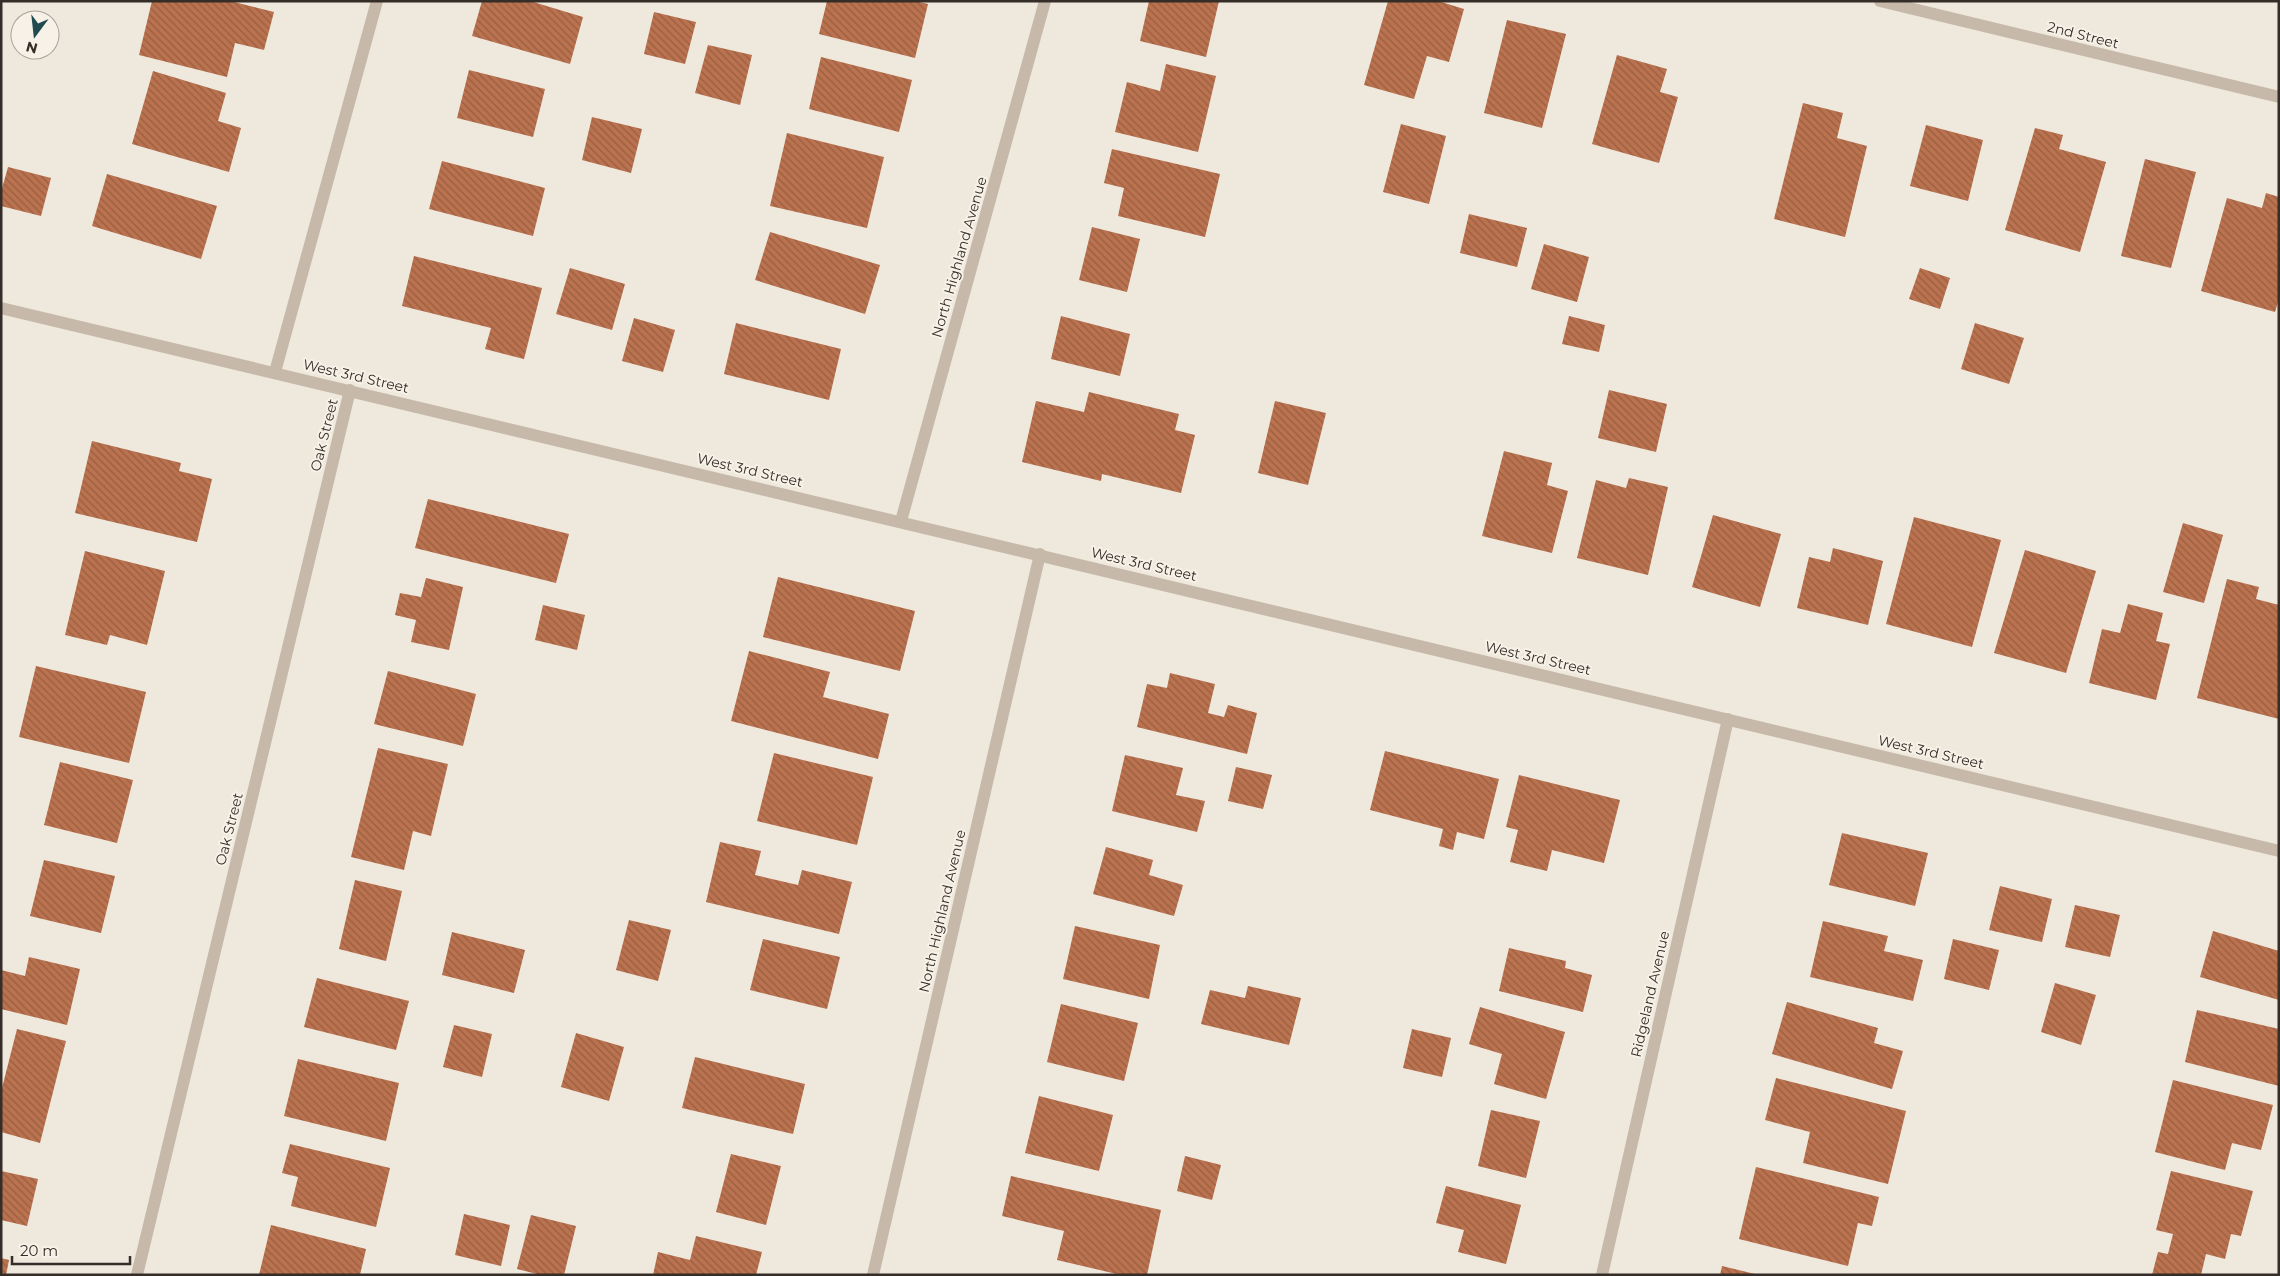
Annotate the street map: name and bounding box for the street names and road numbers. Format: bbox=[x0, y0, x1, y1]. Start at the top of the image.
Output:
street label: 2nd Street bbox=[2045, 17, 2121, 53]
street label: North Highland Avenue bbox=[927, 174, 991, 340]
street label: West 3rd Street bbox=[301, 355, 411, 397]
street label: Oak Street bbox=[306, 396, 342, 473]
street label: West 3rd Street bbox=[695, 449, 805, 491]
street label: West 3rd Street bbox=[1089, 543, 1199, 585]
street label: West 3rd Street bbox=[1483, 637, 1593, 679]
street label: West 3rd Street bbox=[1876, 731, 1986, 773]
street label: Oak Street bbox=[211, 790, 247, 867]
street label: North Highland Avenue bbox=[915, 828, 969, 994]
street label: Ridgeland Avenue bbox=[1627, 929, 1673, 1059]

